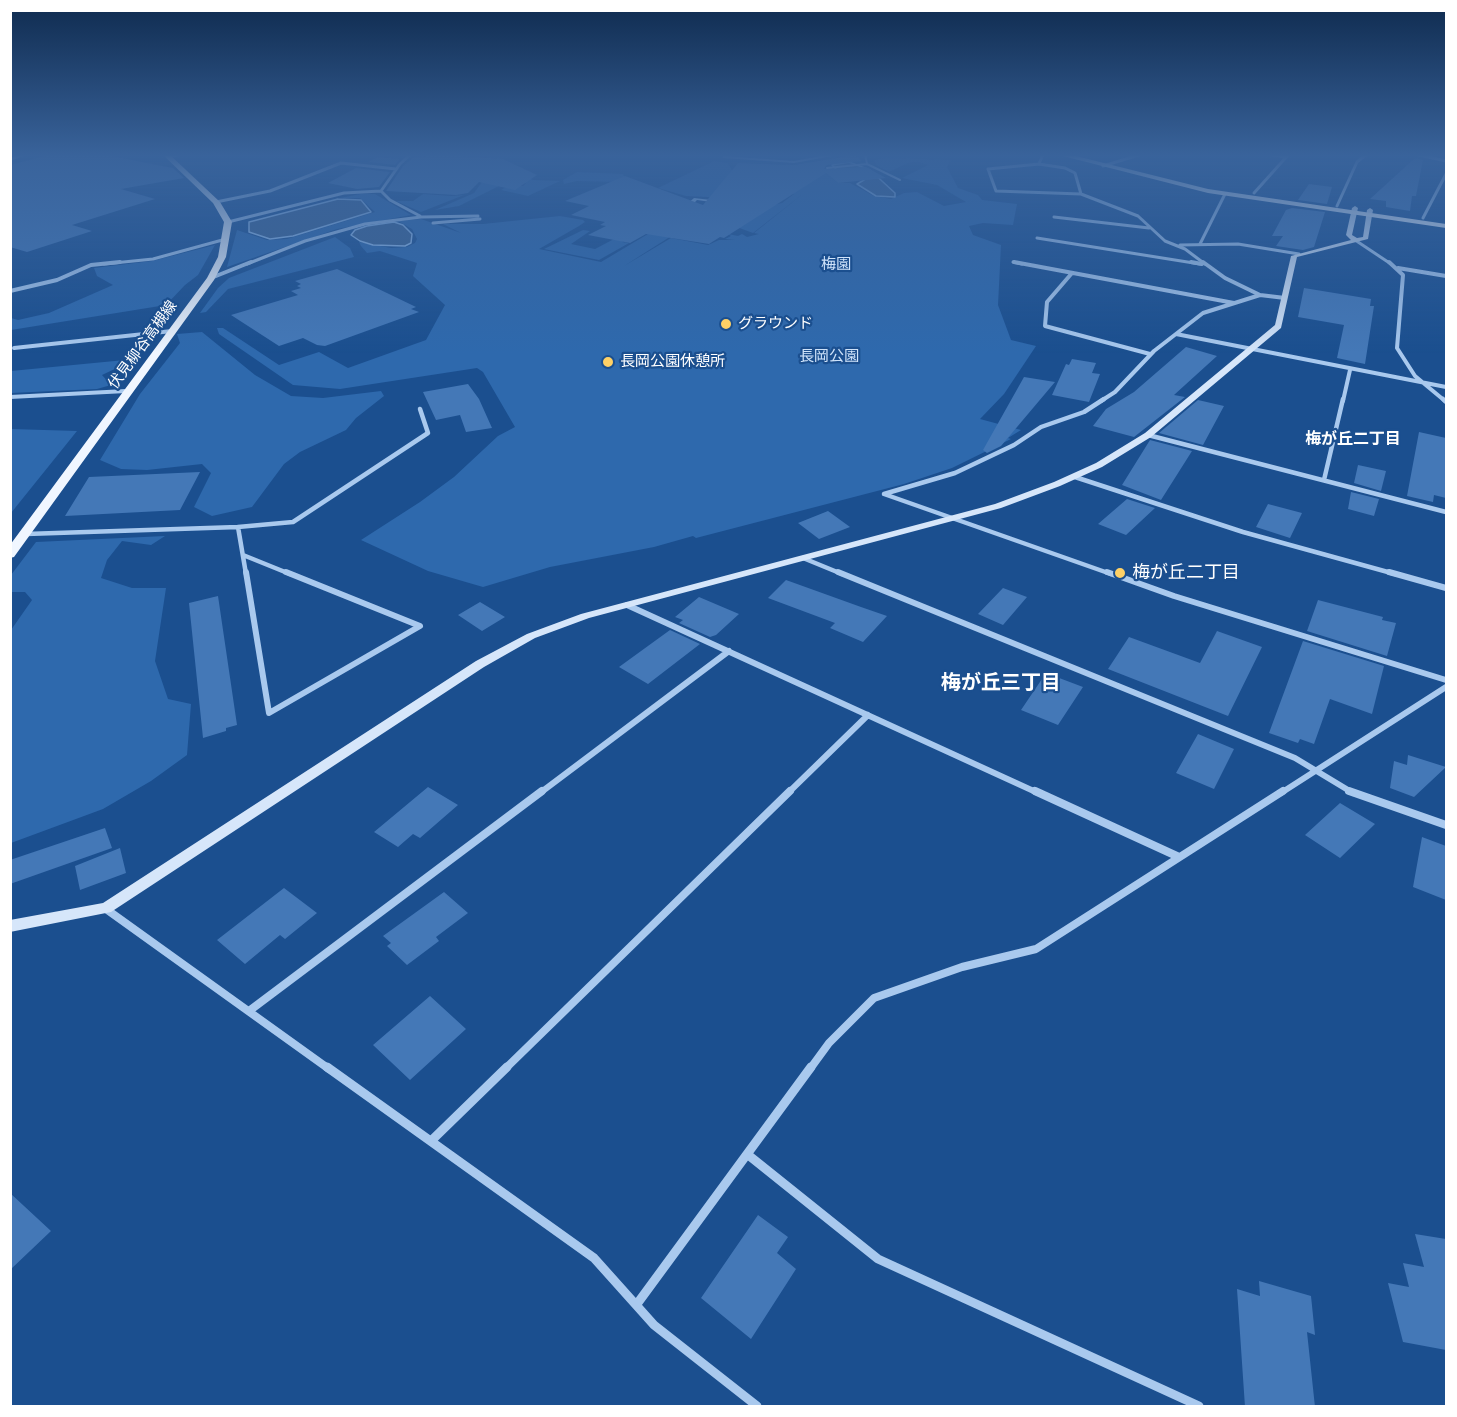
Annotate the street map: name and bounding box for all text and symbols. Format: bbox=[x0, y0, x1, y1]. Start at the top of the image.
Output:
park label: 梅園 bbox=[821, 256, 851, 274]
street label: 伏見柳谷高槻線 bbox=[105, 297, 181, 393]
place label: グラウンド bbox=[738, 315, 813, 333]
marker: グラウンド bbox=[719, 317, 733, 331]
park label: 長岡公園 bbox=[799, 348, 859, 366]
place label: 長岡公園休憩所 bbox=[620, 353, 725, 371]
marker: 長岡公園休憩所 bbox=[601, 355, 615, 369]
district label: 梅が丘二丁目 bbox=[1305, 429, 1401, 449]
place label: 梅が丘二丁目 bbox=[1132, 562, 1240, 584]
marker: 梅が丘二丁目 bbox=[1113, 566, 1127, 580]
district label: 梅が丘三丁目 bbox=[941, 671, 1061, 695]

